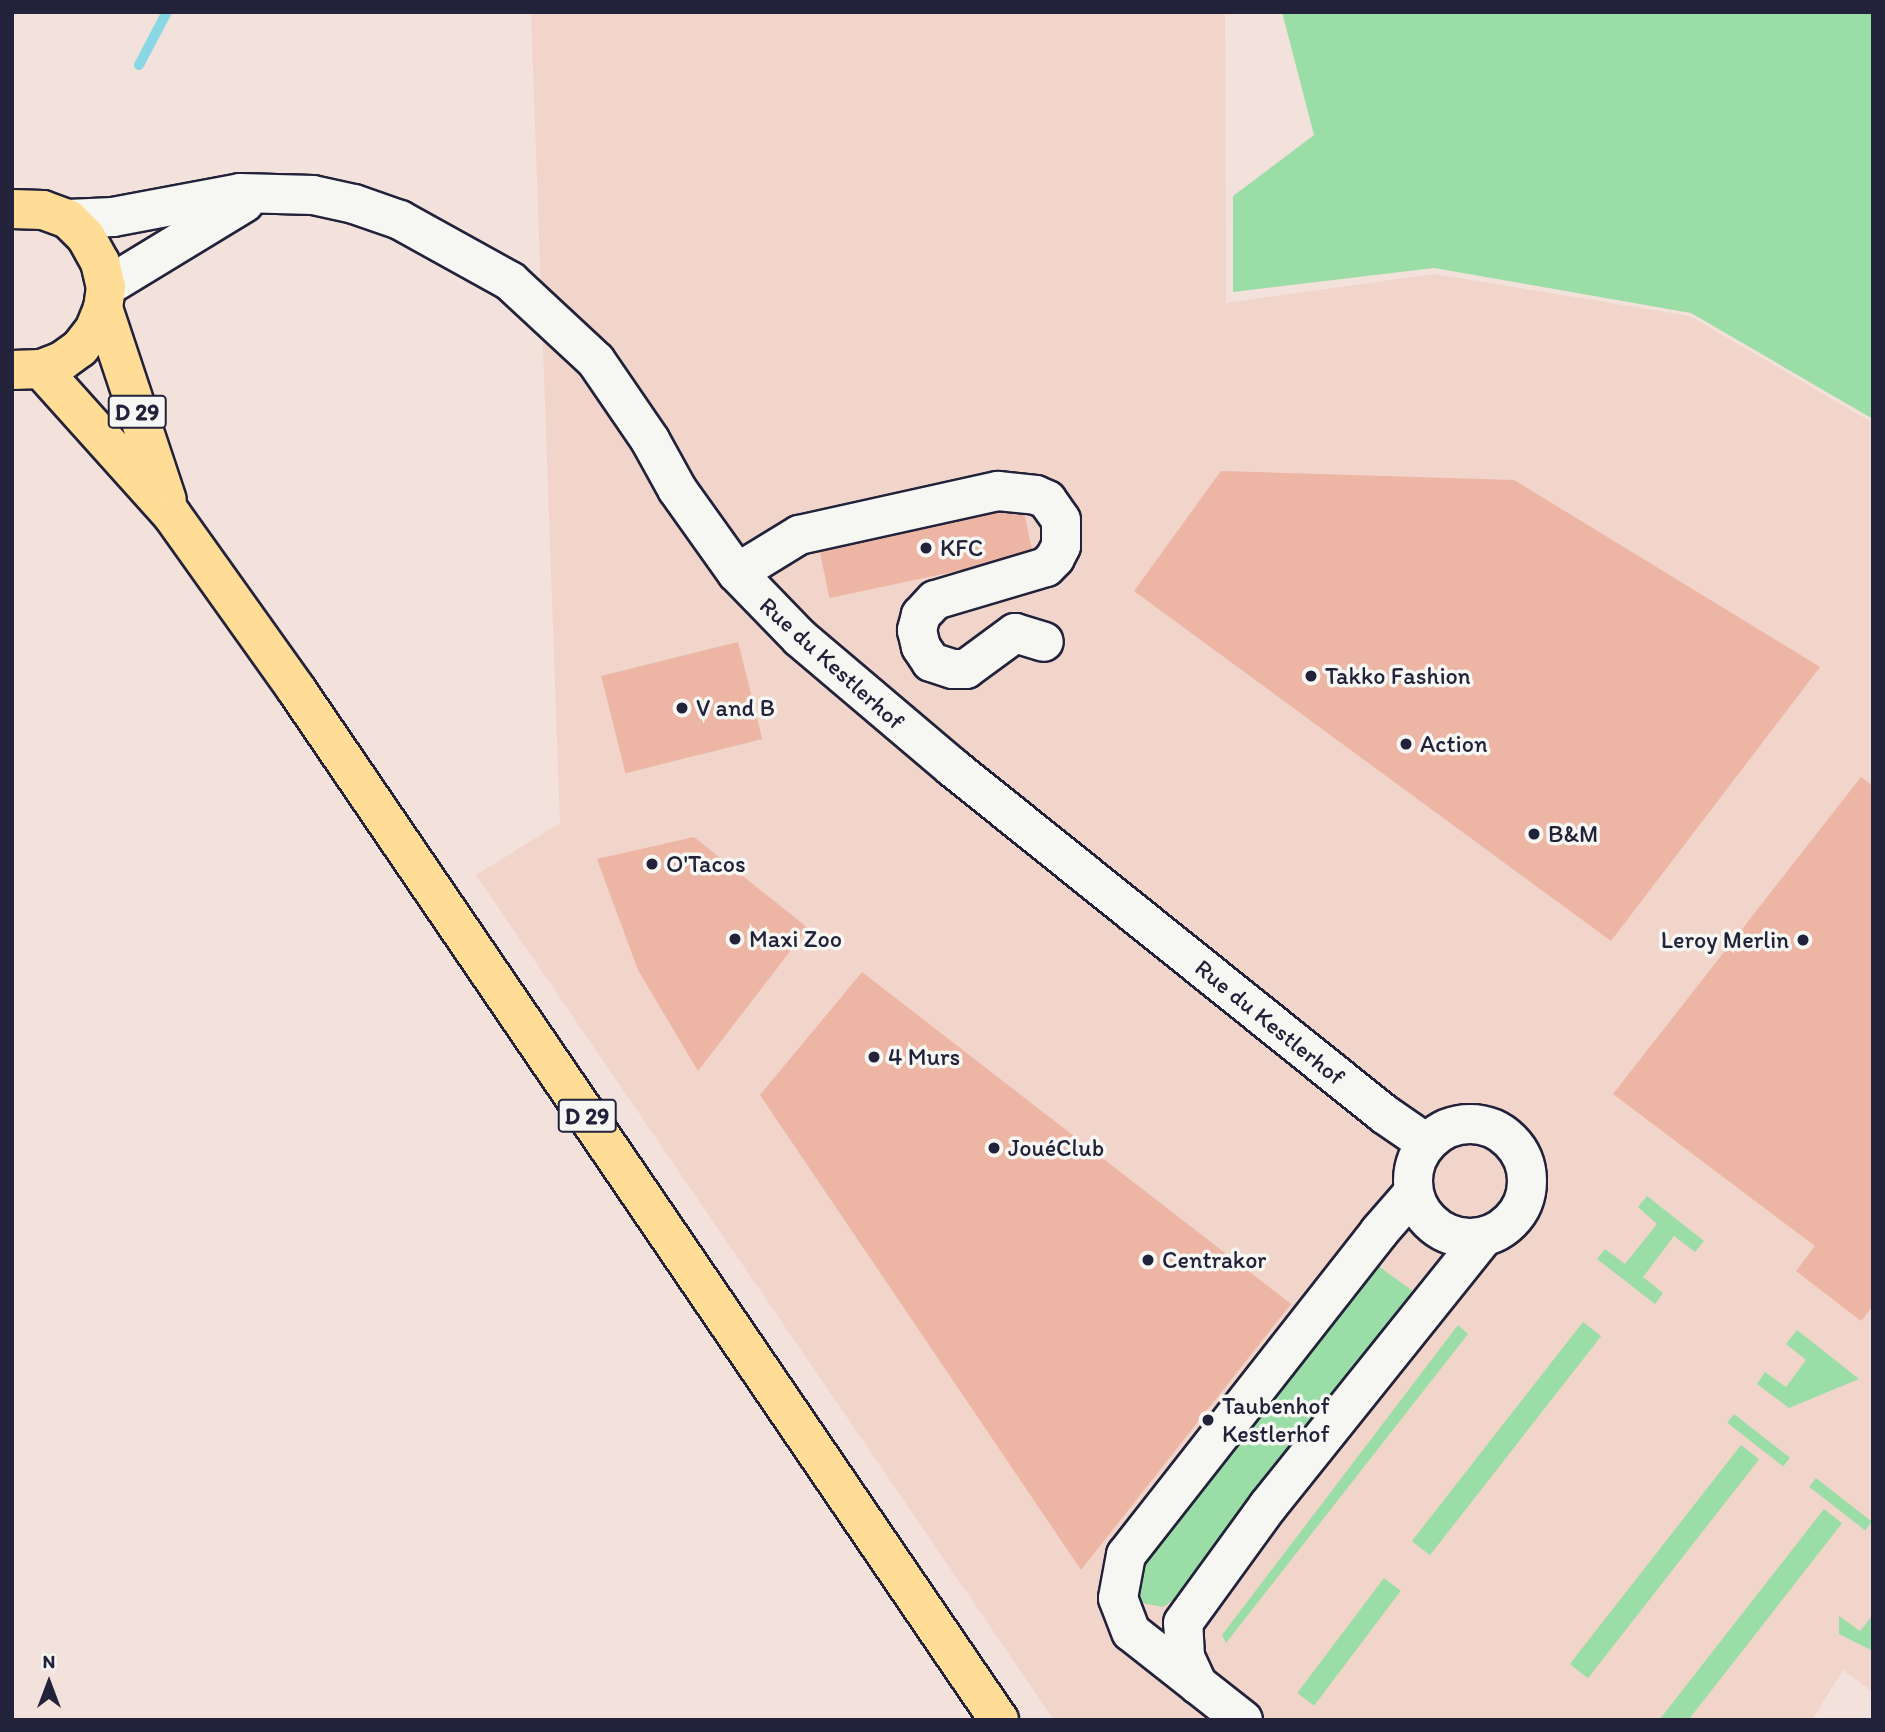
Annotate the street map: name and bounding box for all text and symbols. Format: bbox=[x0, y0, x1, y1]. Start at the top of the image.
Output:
road number: D 29 bbox=[107, 392, 167, 432]
place label: KFC bbox=[940, 534, 983, 562]
marker: KFC bbox=[918, 540, 934, 556]
street label: Rue du Kestlerhof bbox=[754, 591, 910, 735]
place label: Takko Fashion bbox=[1325, 662, 1470, 690]
marker: Takko Fashion bbox=[1303, 668, 1319, 684]
place label: V and B bbox=[696, 694, 775, 722]
marker: V and B bbox=[674, 700, 690, 716]
place label: Action bbox=[1420, 730, 1488, 758]
marker: Action bbox=[1398, 736, 1414, 752]
place label: B&M bbox=[1548, 820, 1598, 848]
marker: B&M bbox=[1526, 826, 1542, 842]
place label: O'Tacos bbox=[666, 850, 746, 878]
marker: O'Tacos bbox=[644, 856, 660, 872]
place label: Maxi Zoo bbox=[749, 925, 842, 953]
place label: Leroy Merlin bbox=[1661, 926, 1789, 954]
marker: Maxi Zoo bbox=[727, 931, 743, 947]
marker: Leroy Merlin bbox=[1795, 932, 1811, 948]
street label: Rue du Kestlerhof bbox=[1189, 953, 1351, 1091]
place label: 4 Murs bbox=[888, 1043, 960, 1071]
marker: 4 Murs bbox=[866, 1049, 882, 1065]
road number: D 29 bbox=[557, 1096, 617, 1135]
place label: JouéClub bbox=[1008, 1134, 1104, 1162]
marker: JouéClub bbox=[986, 1140, 1002, 1156]
place label: Centrakor bbox=[1162, 1246, 1266, 1274]
marker: Centrakor bbox=[1140, 1252, 1156, 1268]
place label: Taubenhof Kestlerhof bbox=[1222, 1392, 1330, 1448]
marker: Taubenhof Kestlerhof bbox=[1200, 1412, 1216, 1428]
north arrow bbox=[14, 1648, 84, 1718]
text: N bbox=[43, 1650, 55, 1673]

